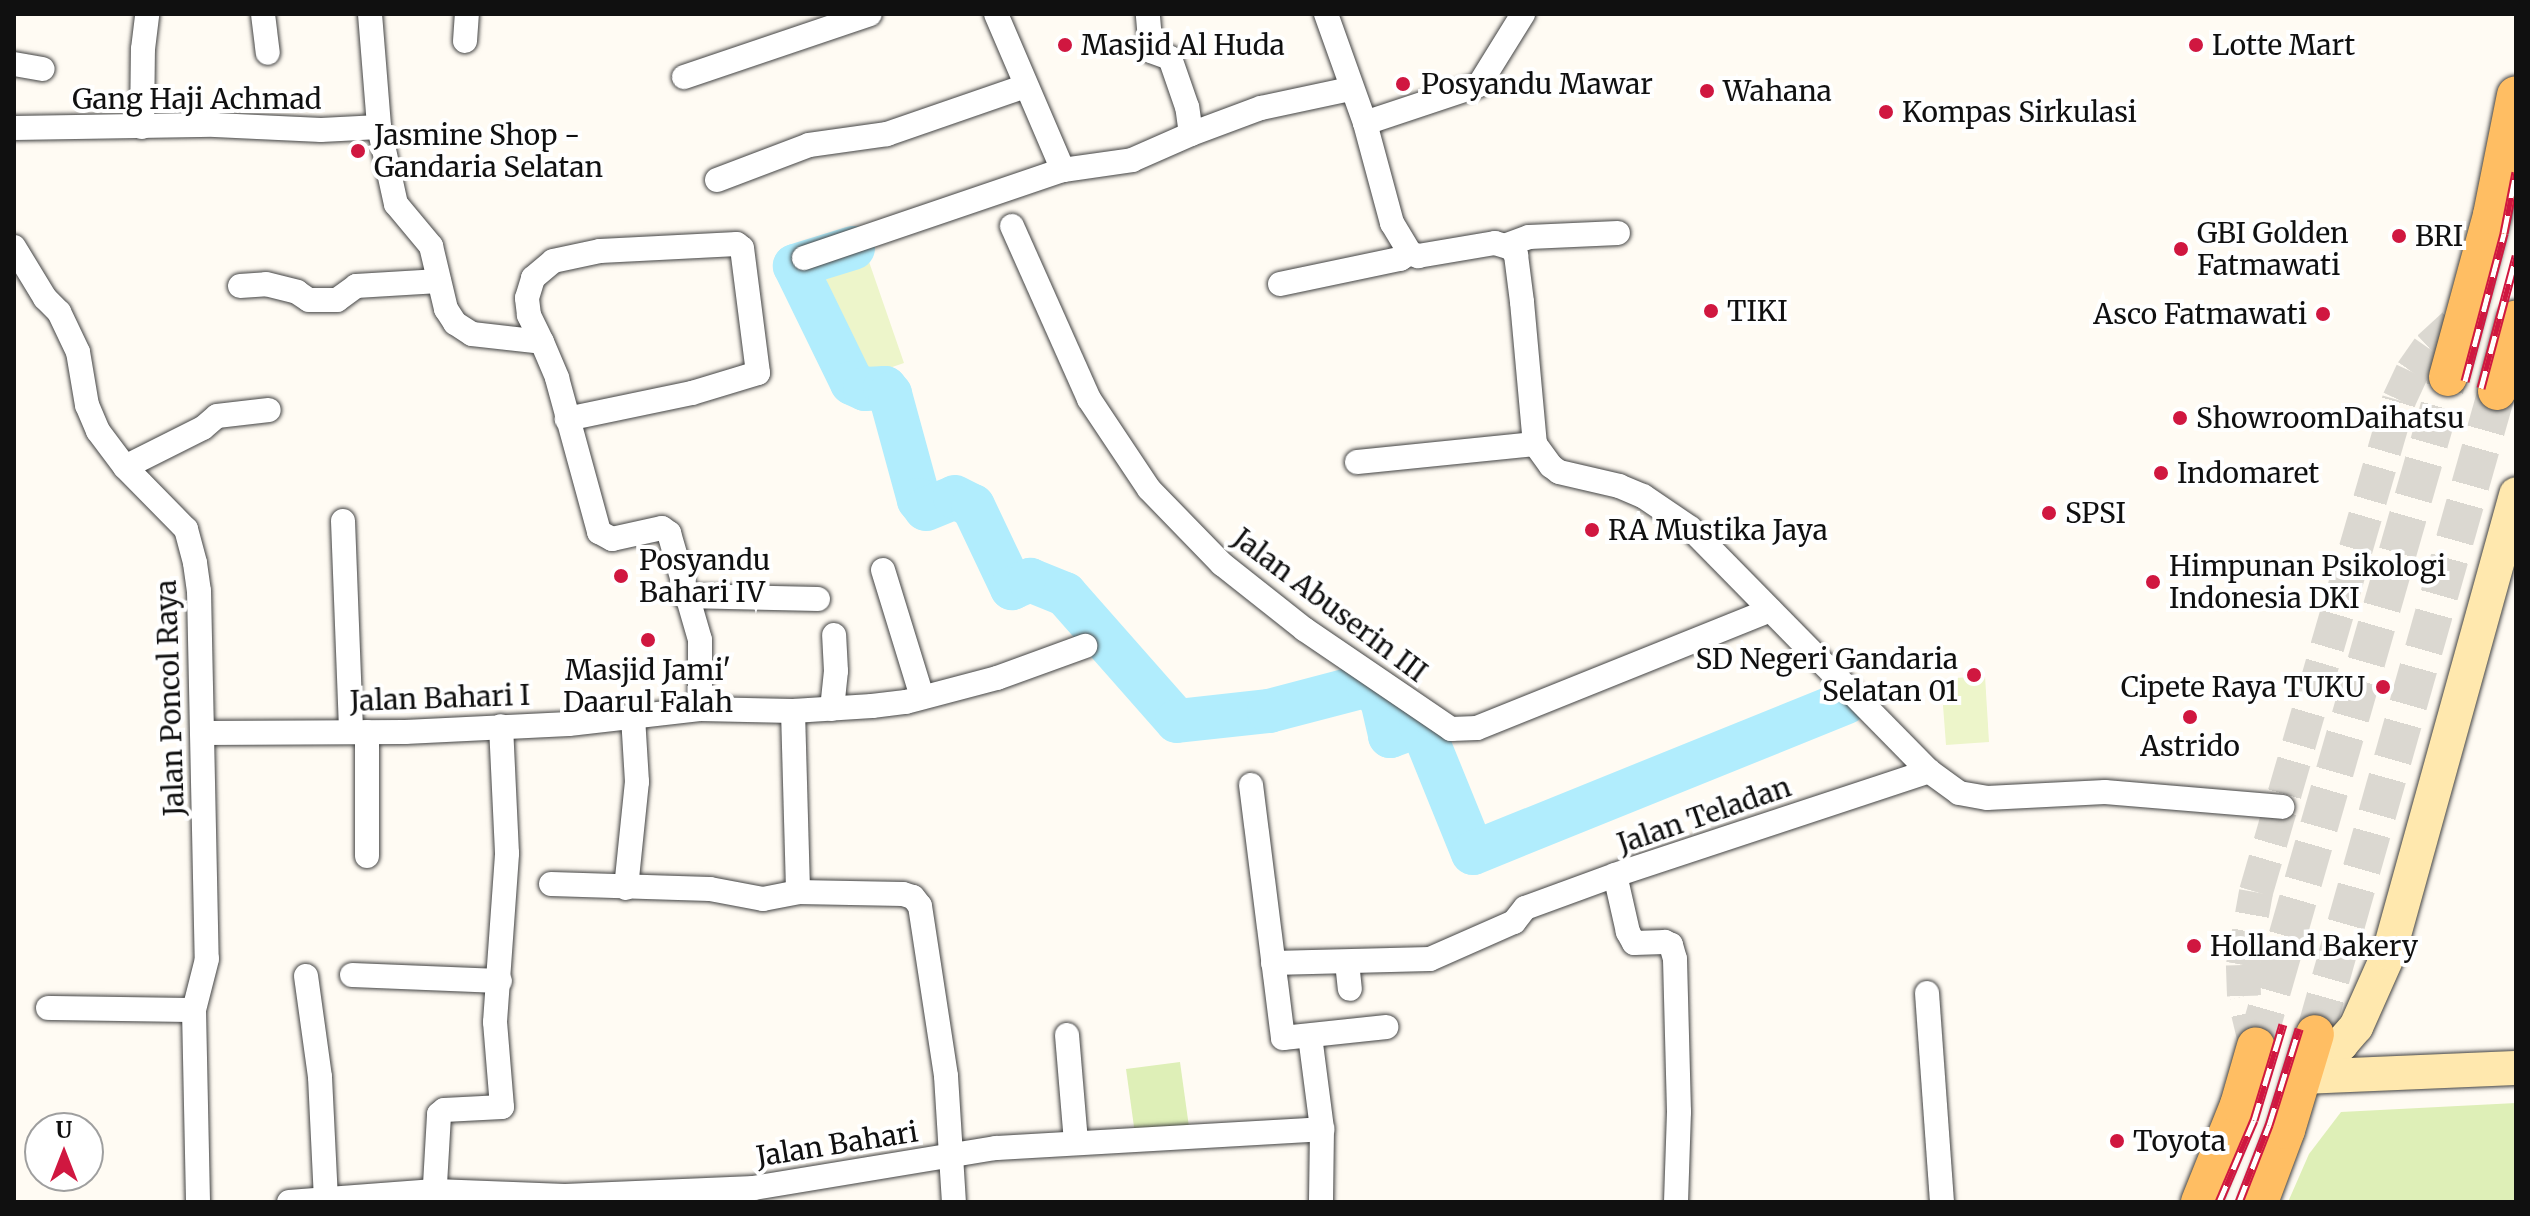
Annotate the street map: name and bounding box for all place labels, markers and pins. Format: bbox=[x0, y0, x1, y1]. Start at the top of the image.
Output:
place label: Masjid Al Huda bbox=[1081, 28, 1285, 62]
place label: Lotte Mart bbox=[2212, 28, 2355, 62]
marker: Masjid Al Huda bbox=[1056, 36, 1074, 54]
marker: Lotte Mart bbox=[2187, 36, 2205, 54]
place label: Posyandu Mawar bbox=[1421, 67, 1653, 101]
marker: Posyandu Mawar bbox=[1392, 73, 1414, 95]
place label: Wahana bbox=[1723, 74, 1832, 108]
marker: Wahana bbox=[1698, 82, 1716, 100]
place label: Kompas Sirkulasi bbox=[1902, 95, 2137, 129]
marker: Kompas Sirkulasi bbox=[1877, 103, 1895, 121]
place label: Jasmine Shop - Gandaria Selatan bbox=[374, 118, 603, 184]
marker: Jasmine Shop - Gandaria Selatan bbox=[349, 142, 367, 160]
place label: GBI Golden Fatmawati bbox=[2197, 216, 2348, 282]
place label: BRI bbox=[2415, 219, 2463, 253]
marker: BRI bbox=[2390, 227, 2408, 245]
marker: GBI Golden Fatmawati bbox=[2172, 240, 2190, 258]
place label: TIKI bbox=[1727, 294, 1788, 328]
place label: Asco Fatmawati bbox=[2093, 297, 2307, 331]
marker: TIKI bbox=[1702, 302, 1720, 320]
marker: Asco Fatmawati bbox=[2314, 305, 2332, 323]
place label: ShowroomDaihatsu bbox=[2196, 401, 2465, 435]
marker: ShowroomDaihatsu bbox=[2171, 409, 2189, 427]
place label: Indomaret bbox=[2177, 456, 2319, 490]
marker: Indomaret bbox=[2152, 464, 2170, 482]
place label: SPSI bbox=[2065, 496, 2126, 530]
marker: SPSI bbox=[2040, 504, 2058, 522]
place label: RA Mustika Jaya bbox=[1608, 513, 1828, 547]
marker: RA Mustika Jaya bbox=[1583, 521, 1601, 539]
place label: Posyandu Bahari IV bbox=[639, 543, 770, 609]
place label: Himpunan Psikologi Indonesia DKI bbox=[2169, 549, 2446, 615]
marker: Posyandu Bahari IV bbox=[610, 565, 632, 587]
marker: Himpunan Psikologi Indonesia DKI bbox=[2144, 573, 2162, 591]
marker: Masjid Jami' Daarul Falah bbox=[639, 631, 657, 649]
place label: SD Negeri Gandaria Selatan 01 bbox=[1696, 642, 1958, 708]
place label: Masjid Jami' Daarul Falah bbox=[563, 653, 733, 719]
marker: SD Negeri Gandaria Selatan 01 bbox=[1965, 666, 1983, 684]
place label: Cipete Raya TUKU bbox=[2121, 670, 2365, 704]
marker: Cipete Raya TUKU bbox=[2372, 676, 2394, 698]
marker: Astrido bbox=[2181, 708, 2199, 726]
place label: Astrido bbox=[2140, 729, 2240, 763]
place label: Holland Bakery bbox=[2210, 929, 2418, 963]
marker: Holland Bakery bbox=[2185, 937, 2203, 955]
place label: Toyota bbox=[2133, 1124, 2226, 1158]
marker: Toyota bbox=[2108, 1132, 2126, 1150]

